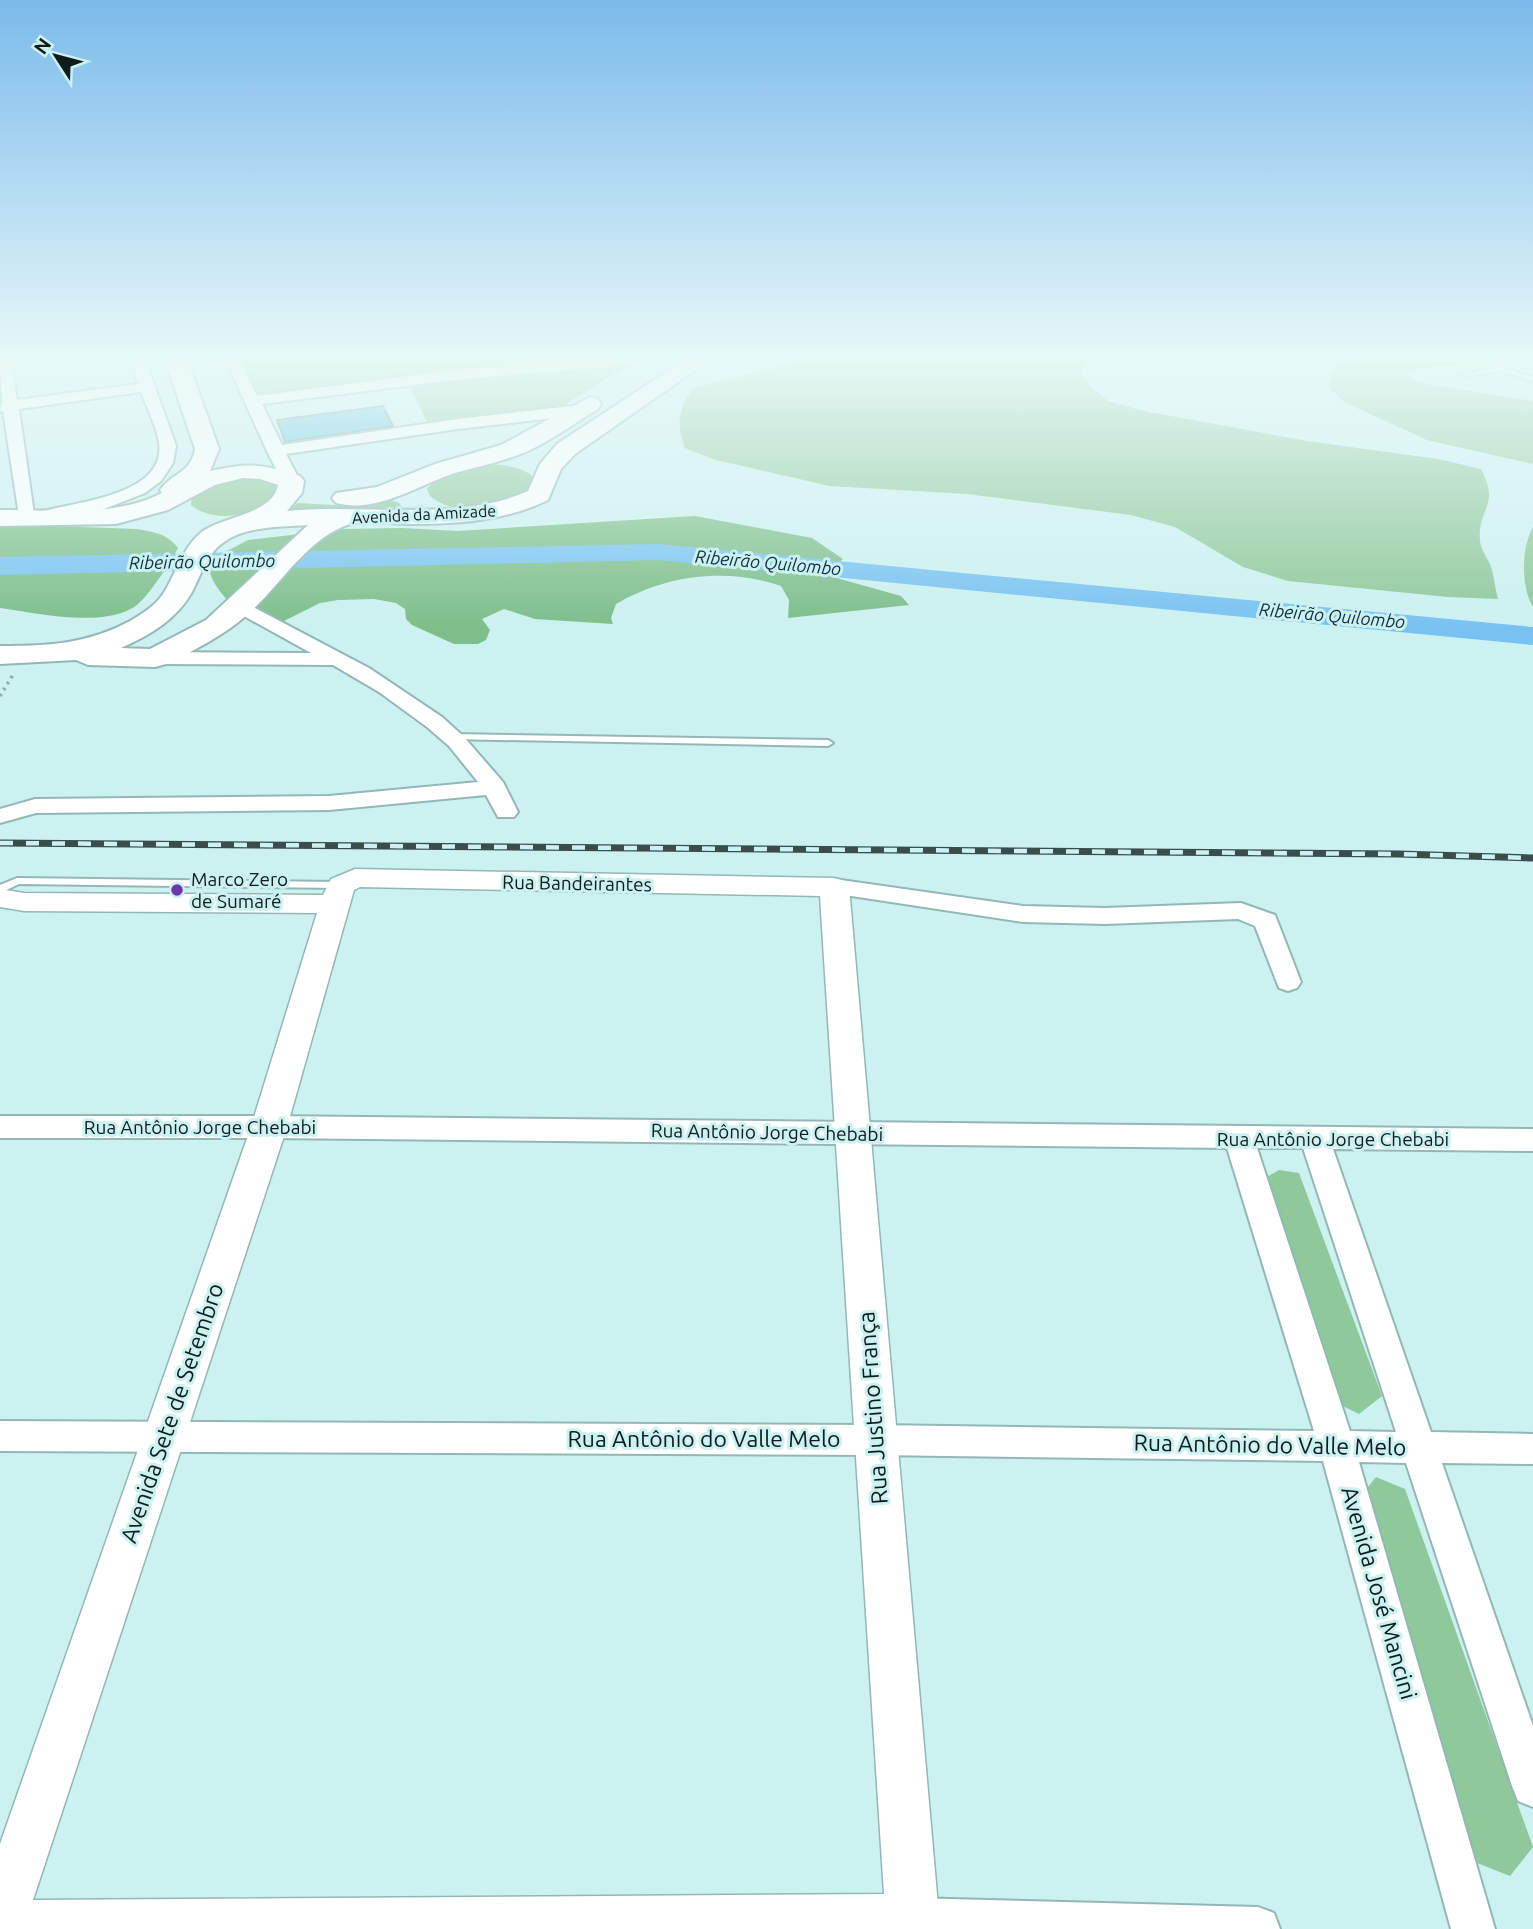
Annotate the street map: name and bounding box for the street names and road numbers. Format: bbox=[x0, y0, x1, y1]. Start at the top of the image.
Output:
street label: Avenida da Amizade bbox=[352, 501, 496, 527]
street label: Rua Bandeirantes bbox=[502, 871, 652, 895]
street label: Rua Antônio Jorge Chebabi bbox=[84, 1116, 316, 1138]
street label: Rua Antônio Jorge Chebabi bbox=[651, 1119, 883, 1145]
street label: Rua Antônio Jorge Chebabi bbox=[1217, 1128, 1449, 1150]
street label: Avenida Sete de Setembro bbox=[115, 1280, 228, 1546]
street label: Rua Justino França bbox=[853, 1311, 892, 1505]
street label: Rua Antônio do Valle Melo bbox=[568, 1426, 840, 1451]
street label: Rua Antônio do Valle Melo bbox=[1133, 1430, 1407, 1459]
street label: Avenida José Mancini bbox=[1337, 1483, 1422, 1702]

